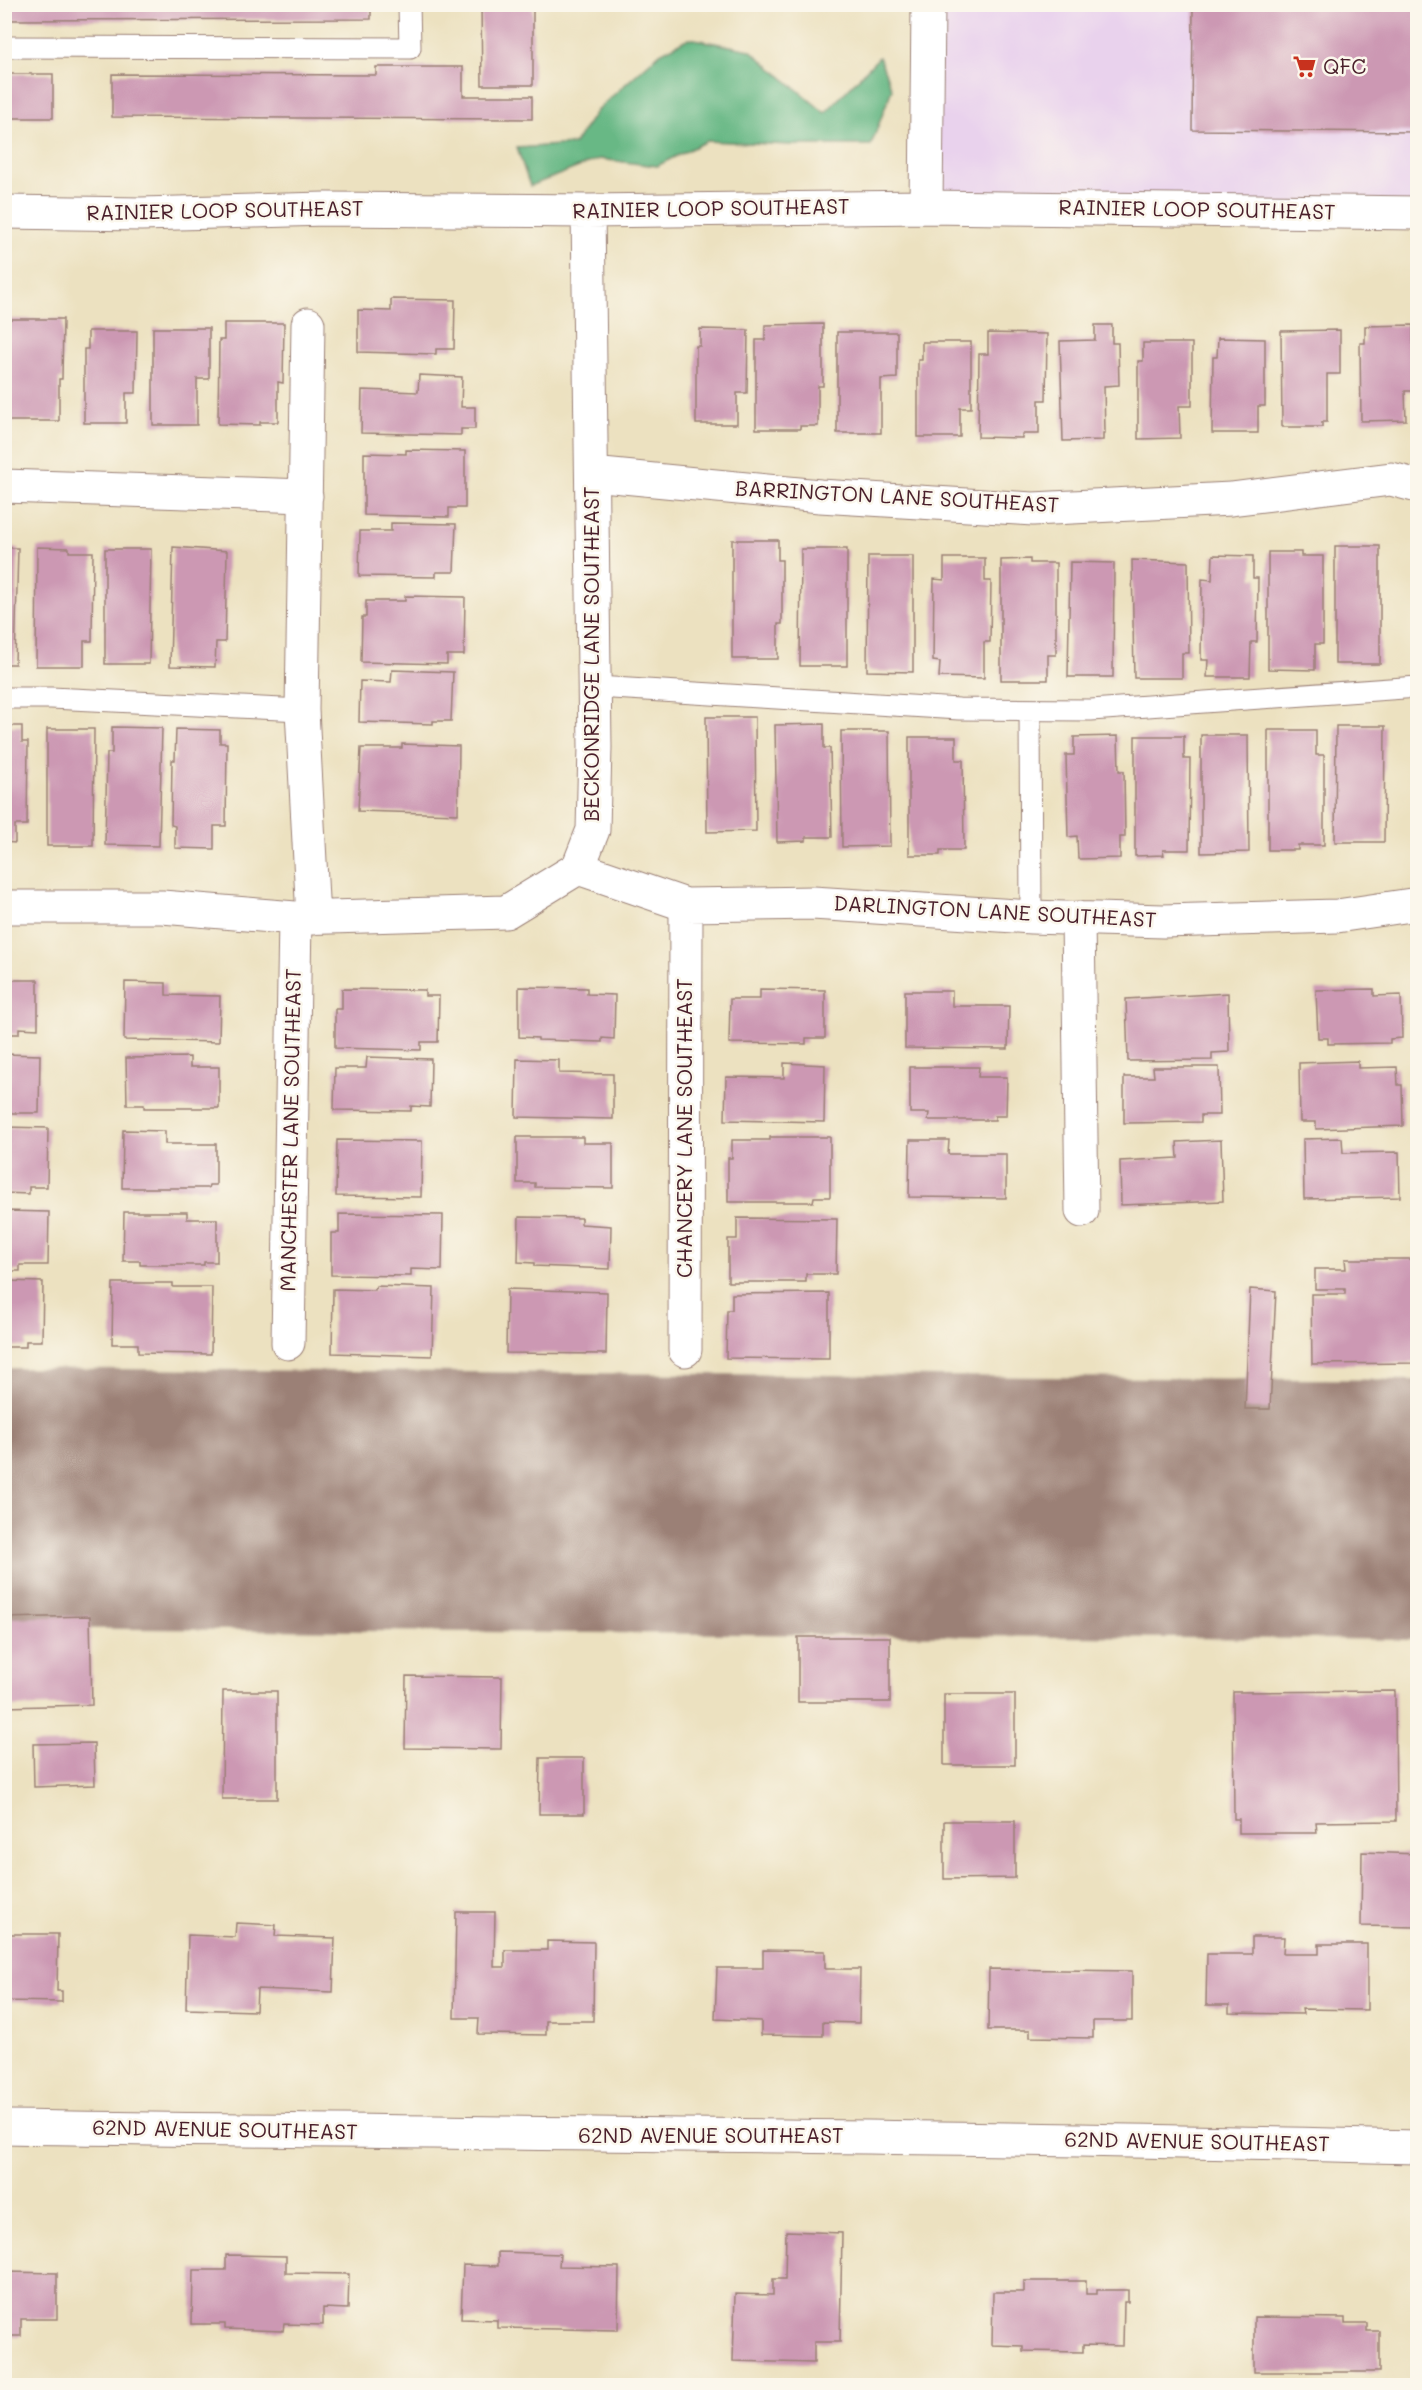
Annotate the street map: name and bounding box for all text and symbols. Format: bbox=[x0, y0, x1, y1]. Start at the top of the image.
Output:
place label: QFC bbox=[1323, 52, 1366, 79]
supermarket icon: QFC bbox=[1292, 54, 1318, 80]
street label: RAINIER LOOP SOUTHEAST bbox=[572, 192, 850, 223]
street label: RAINIER LOOP SOUTHEAST bbox=[1058, 193, 1336, 224]
street label: RAINIER LOOP SOUTHEAST bbox=[86, 194, 364, 225]
street label: BARRINGTON LANE SOUTHEAST bbox=[734, 474, 1060, 517]
street label: BECKONRIDGE LANE SOUTHEAST bbox=[577, 486, 604, 822]
street label: DARLINGTON LANE SOUTHEAST bbox=[833, 889, 1157, 932]
street label: MANCHESTER LANE SOUTHEAST bbox=[273, 968, 306, 1292]
street label: CHANCERY LANE SOUTHEAST bbox=[670, 978, 697, 1278]
street label: 62ND AVENUE SOUTHEAST bbox=[92, 2113, 358, 2144]
street label: 62ND AVENUE SOUTHEAST bbox=[578, 2121, 844, 2148]
street label: 62ND AVENUE SOUTHEAST bbox=[1064, 2125, 1330, 2156]

